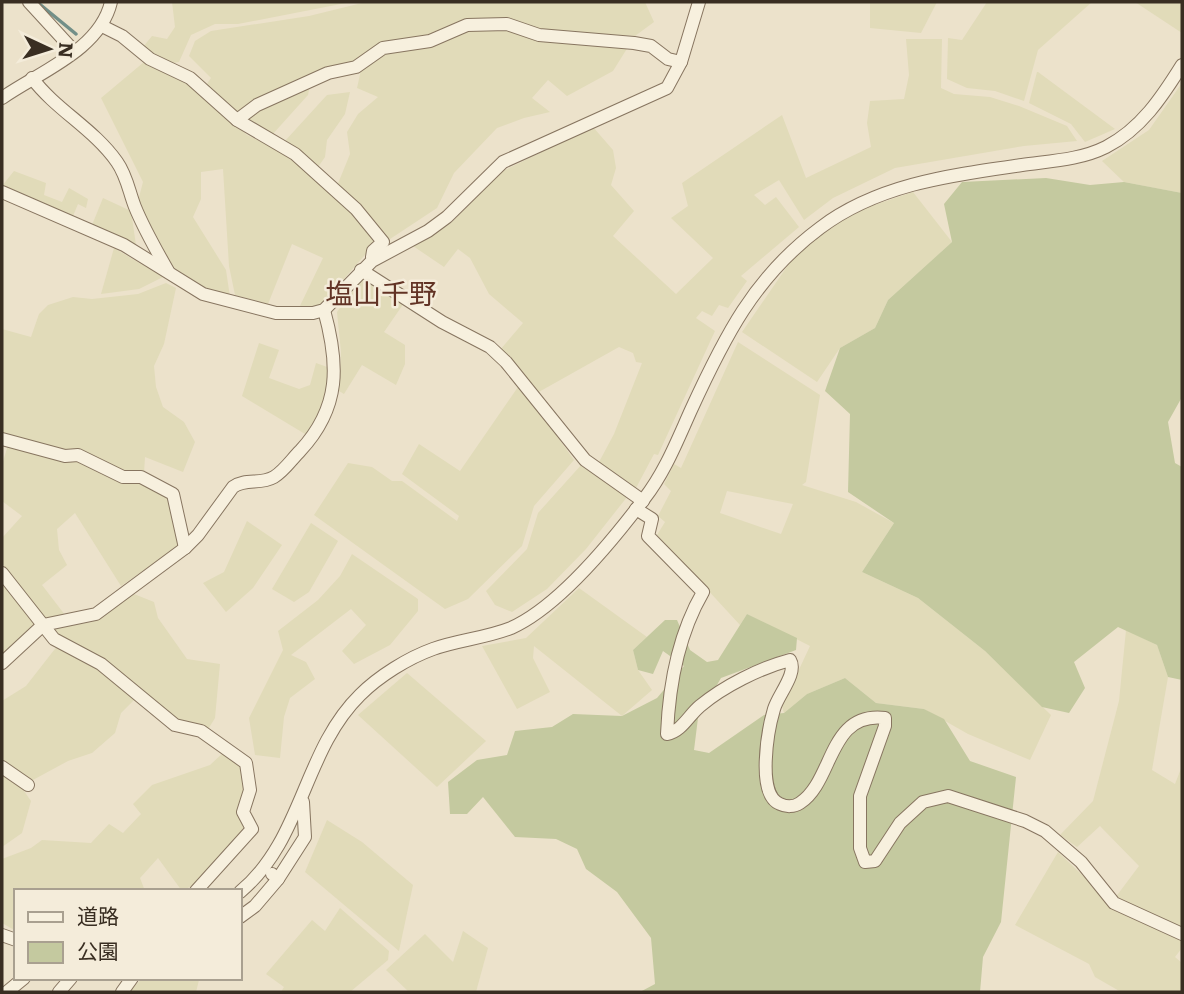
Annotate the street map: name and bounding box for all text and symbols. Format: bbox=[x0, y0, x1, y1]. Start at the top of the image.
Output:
north arrow bbox=[14, 14, 84, 84]
text: N bbox=[52, 41, 81, 59]
district label: 塩山千野 bbox=[325, 271, 437, 313]
legend bbox=[14, 889, 242, 980]
text: 道路 bbox=[77, 899, 119, 930]
text: 公園 bbox=[77, 934, 119, 965]

